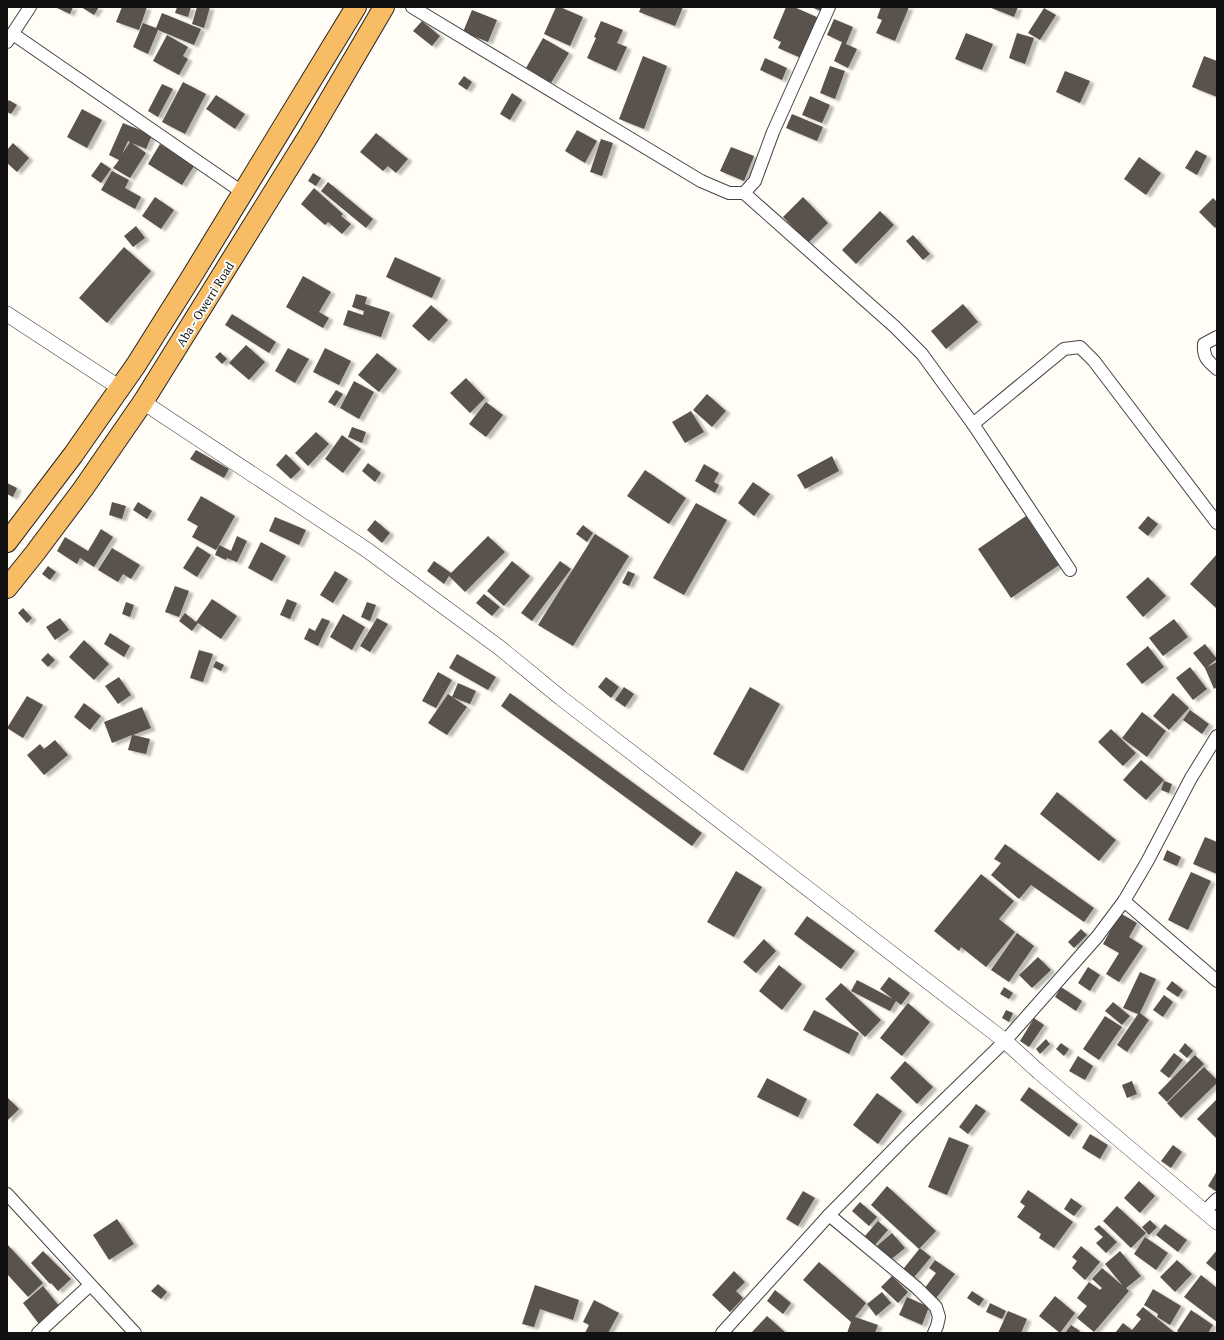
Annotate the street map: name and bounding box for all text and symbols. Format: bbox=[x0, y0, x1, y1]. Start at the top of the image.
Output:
street label: Aba - Owerri Road bbox=[173, 259, 237, 349]

